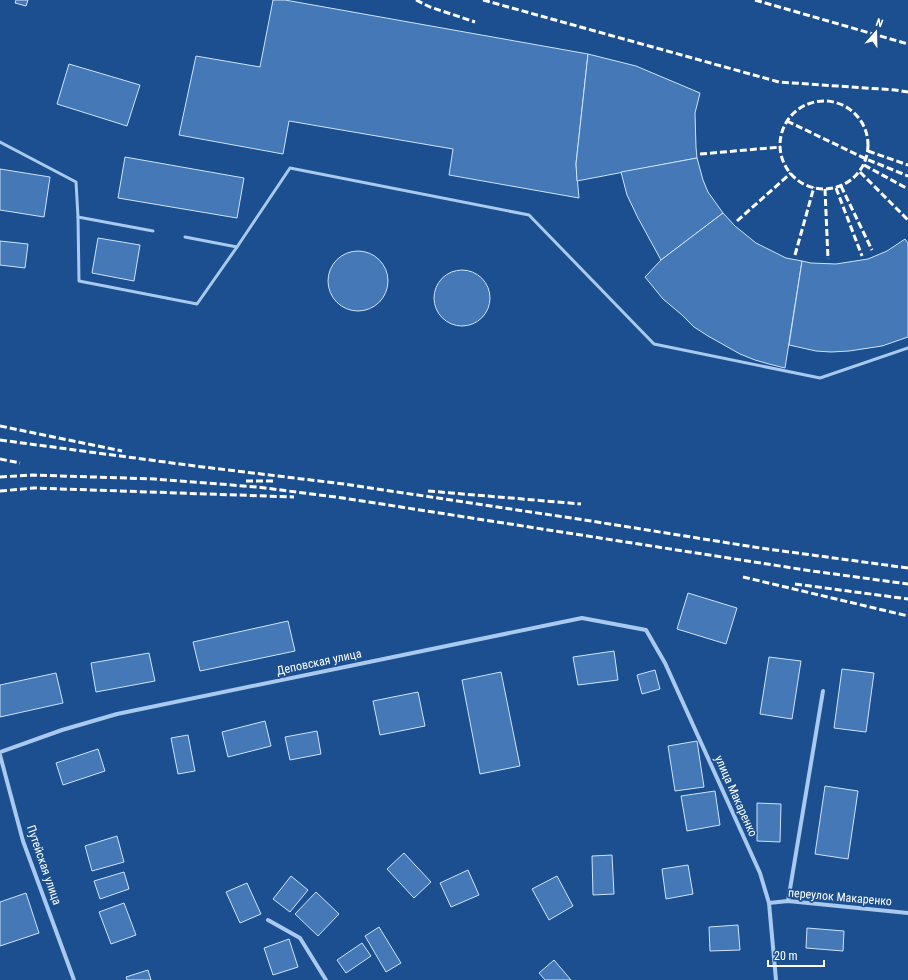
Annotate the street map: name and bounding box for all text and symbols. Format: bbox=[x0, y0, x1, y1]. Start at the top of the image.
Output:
north arrow bbox=[856, 12, 896, 52]
text: N bbox=[874, 16, 885, 30]
street label: Деповская улица bbox=[275, 646, 363, 678]
street label: улица Макаренко bbox=[712, 753, 760, 839]
street label: Путейская улица bbox=[24, 823, 64, 907]
street label: переулок Макаренко bbox=[787, 885, 893, 909]
scale bar bbox=[768, 942, 824, 968]
text: 20 m bbox=[774, 949, 798, 963]

